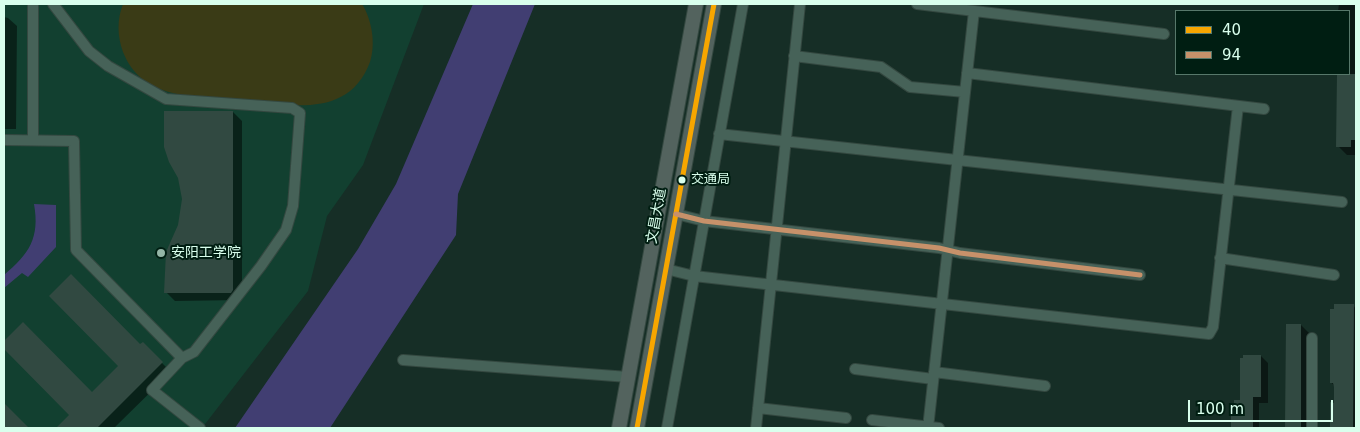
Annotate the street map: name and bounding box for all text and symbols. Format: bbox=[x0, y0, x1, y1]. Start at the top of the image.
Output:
legend bbox=[1175, 10, 1350, 75]
text: 40 bbox=[1222, 21, 1241, 39]
text: 94 bbox=[1222, 46, 1241, 64]
place label: 交通局 bbox=[691, 172, 730, 188]
marker: 交通局 bbox=[677, 175, 687, 185]
street label: 文昌大道 bbox=[644, 187, 670, 245]
place label: 安阳工学院 bbox=[171, 245, 241, 261]
marker: 安阳工学院 bbox=[155, 247, 167, 259]
scale bar bbox=[1190, 390, 1335, 422]
text: 100 m bbox=[1196, 400, 1244, 418]

